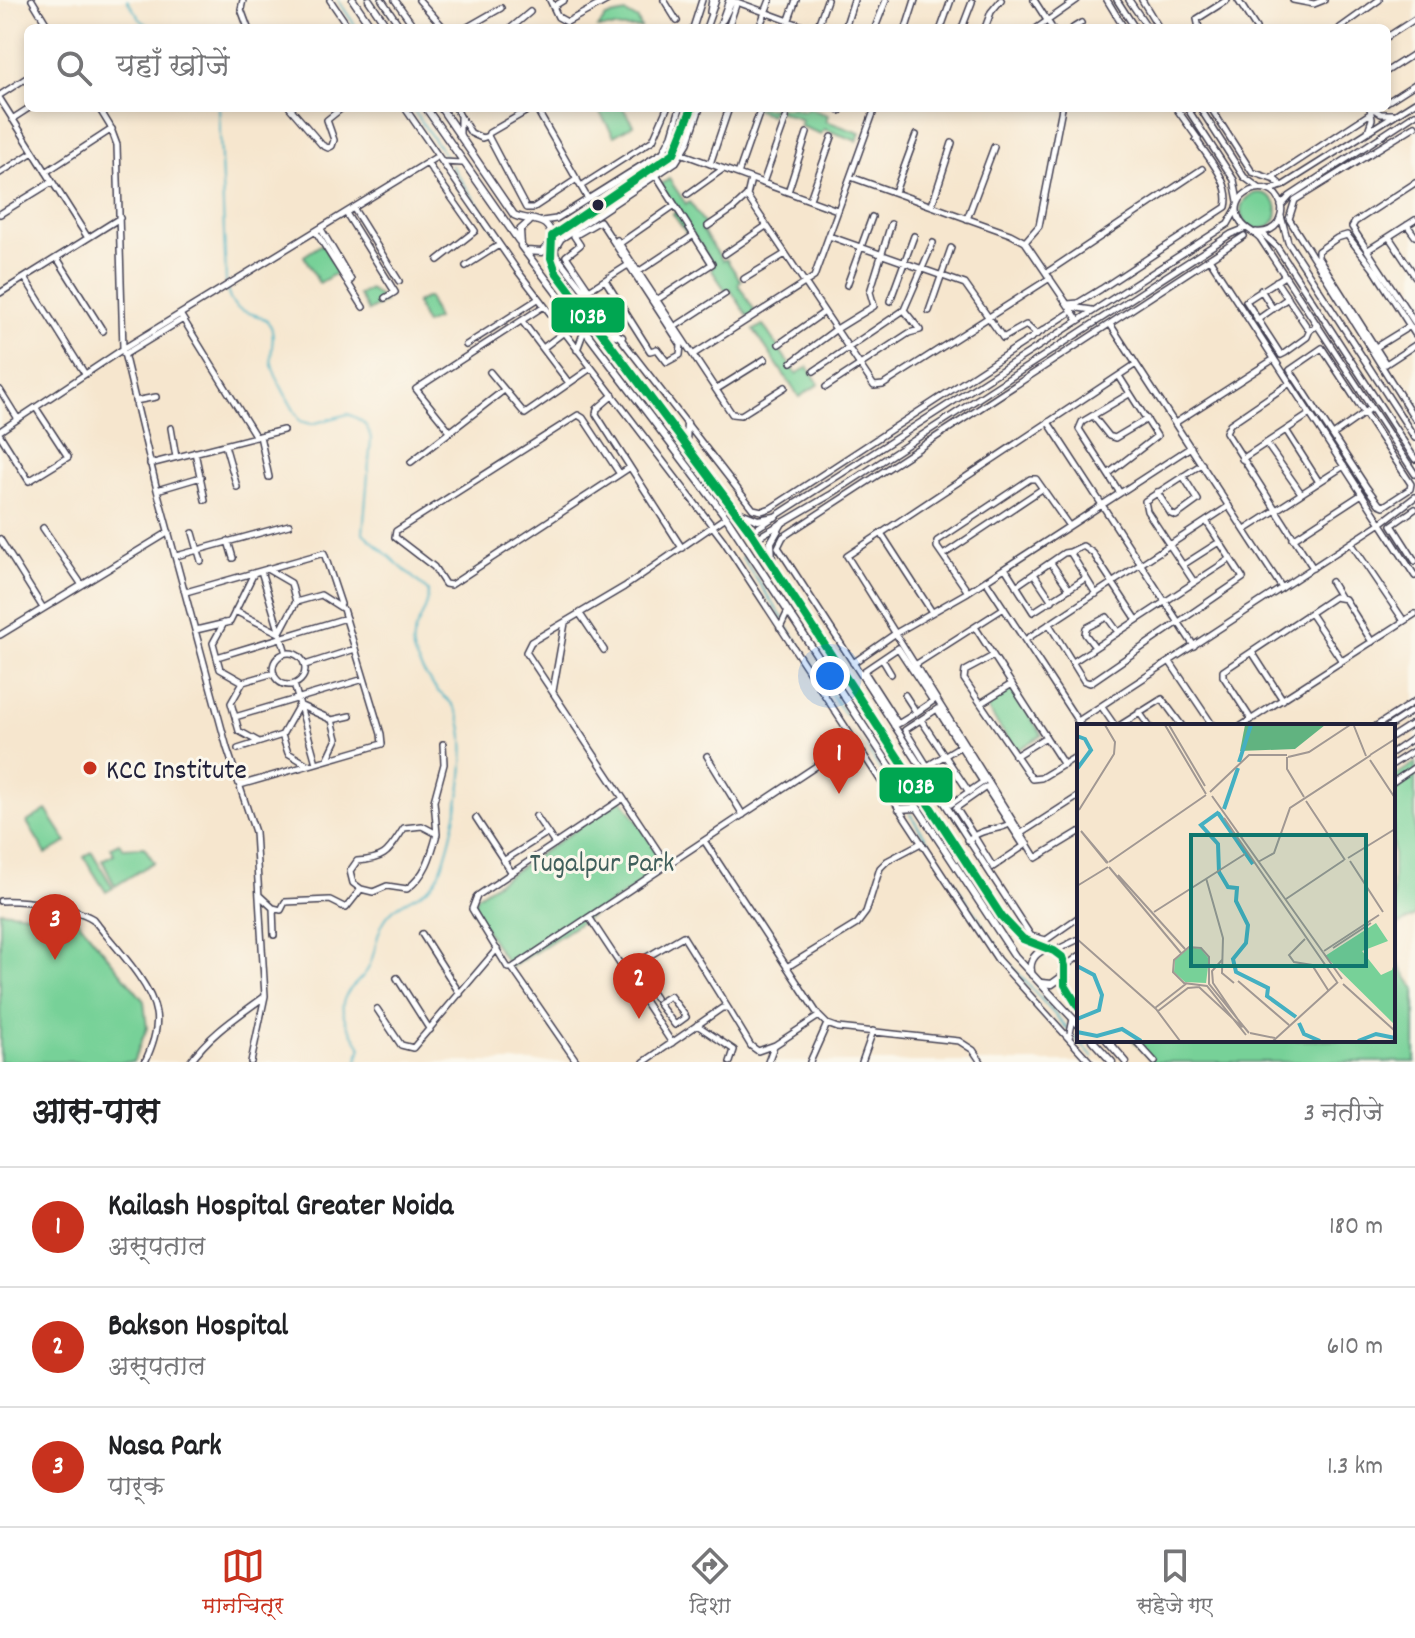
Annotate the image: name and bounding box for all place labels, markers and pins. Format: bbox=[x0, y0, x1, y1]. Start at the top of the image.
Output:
unlabelled marker bbox=[590, 197, 606, 213]
pin: 1 bbox=[813, 728, 865, 794]
place label: KCC Institute bbox=[106, 753, 247, 793]
marker: KCC Institute bbox=[81, 759, 99, 777]
pin: 3 bbox=[29, 894, 81, 960]
pin: 2 bbox=[613, 953, 665, 1019]

